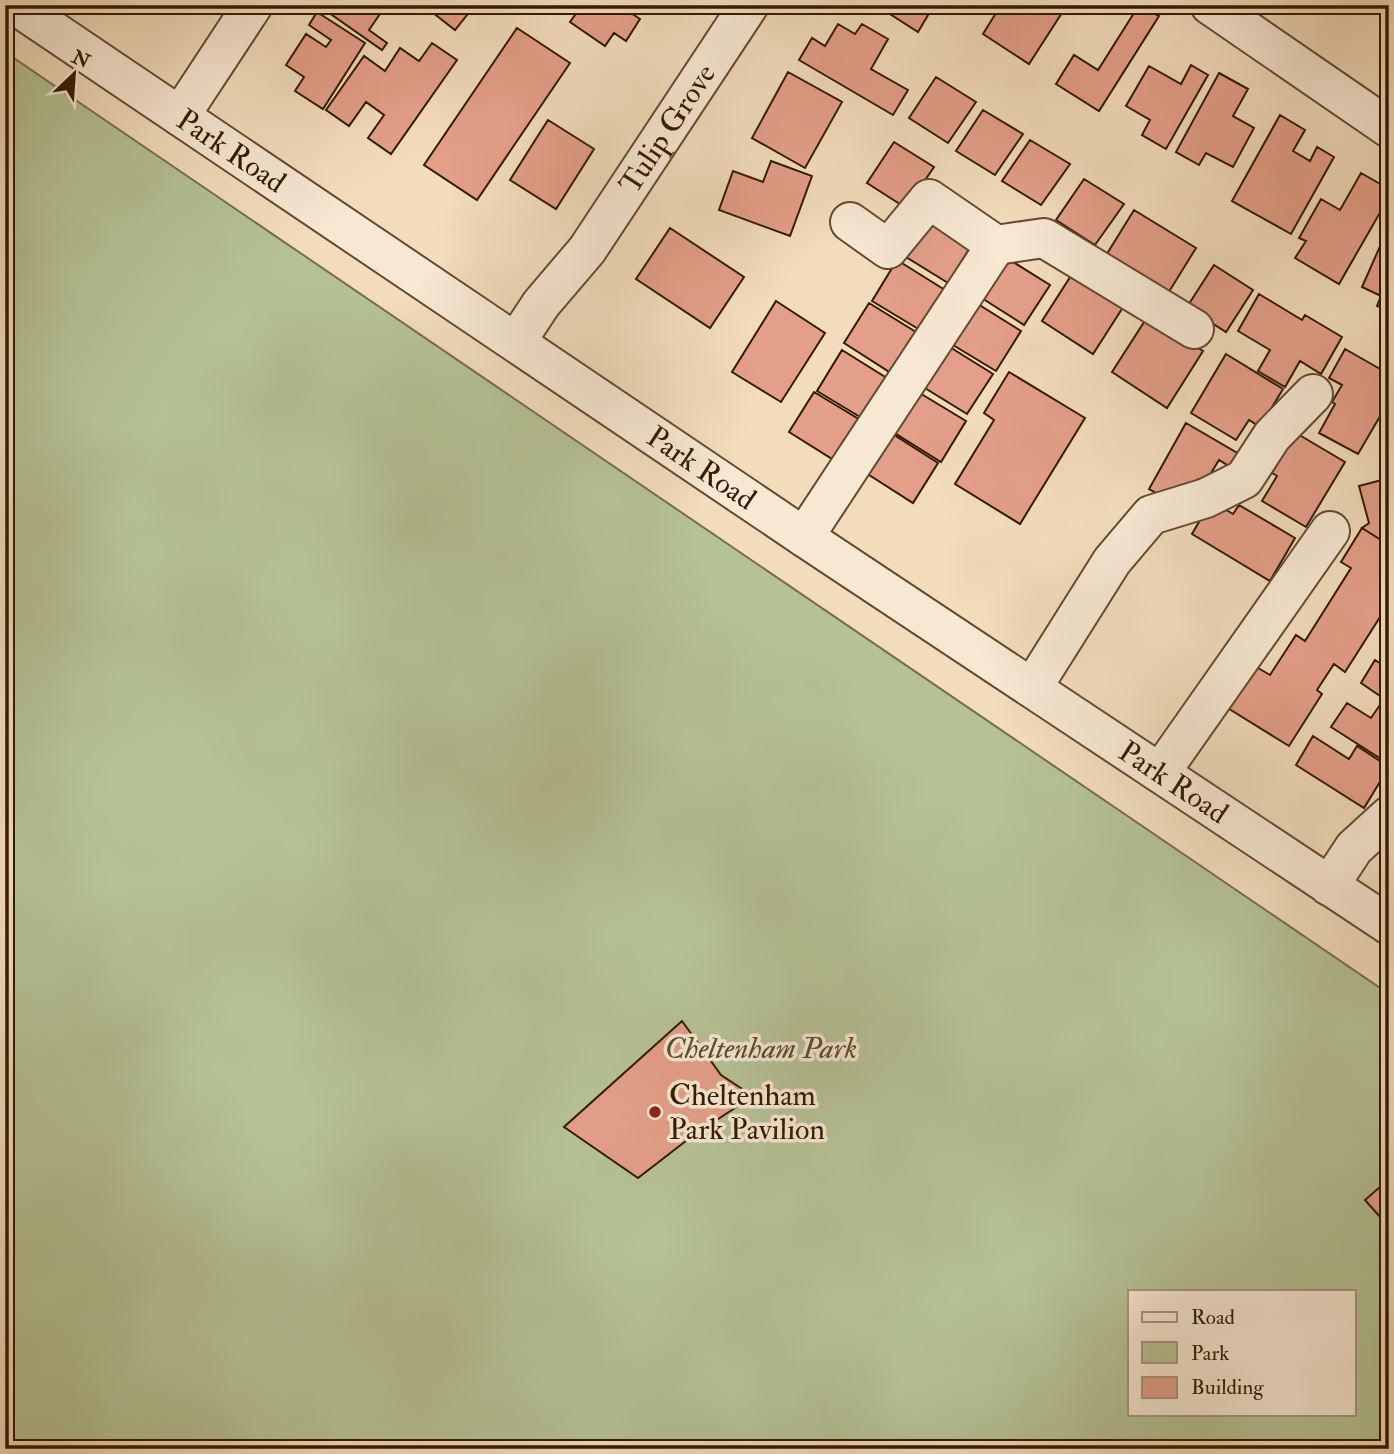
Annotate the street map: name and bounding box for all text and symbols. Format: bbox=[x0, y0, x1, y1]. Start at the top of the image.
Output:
north arrow bbox=[38, 38, 108, 108]
text: N bbox=[67, 45, 94, 74]
street label: Tulip Grove bbox=[611, 57, 723, 200]
street label: Park Road bbox=[170, 101, 293, 201]
street label: Park Road bbox=[640, 418, 763, 518]
street label: Park Road bbox=[1112, 732, 1235, 832]
park label: Cheltenham Park bbox=[665, 1030, 857, 1067]
place label: Cheltenham Park Pavilion bbox=[669, 1077, 825, 1148]
marker: Cheltenham Park Pavilion bbox=[647, 1104, 663, 1120]
legend bbox=[1128, 1290, 1356, 1416]
text: Road bbox=[1191, 1304, 1236, 1331]
text: Park bbox=[1191, 1340, 1229, 1367]
text: Building bbox=[1191, 1374, 1264, 1401]

